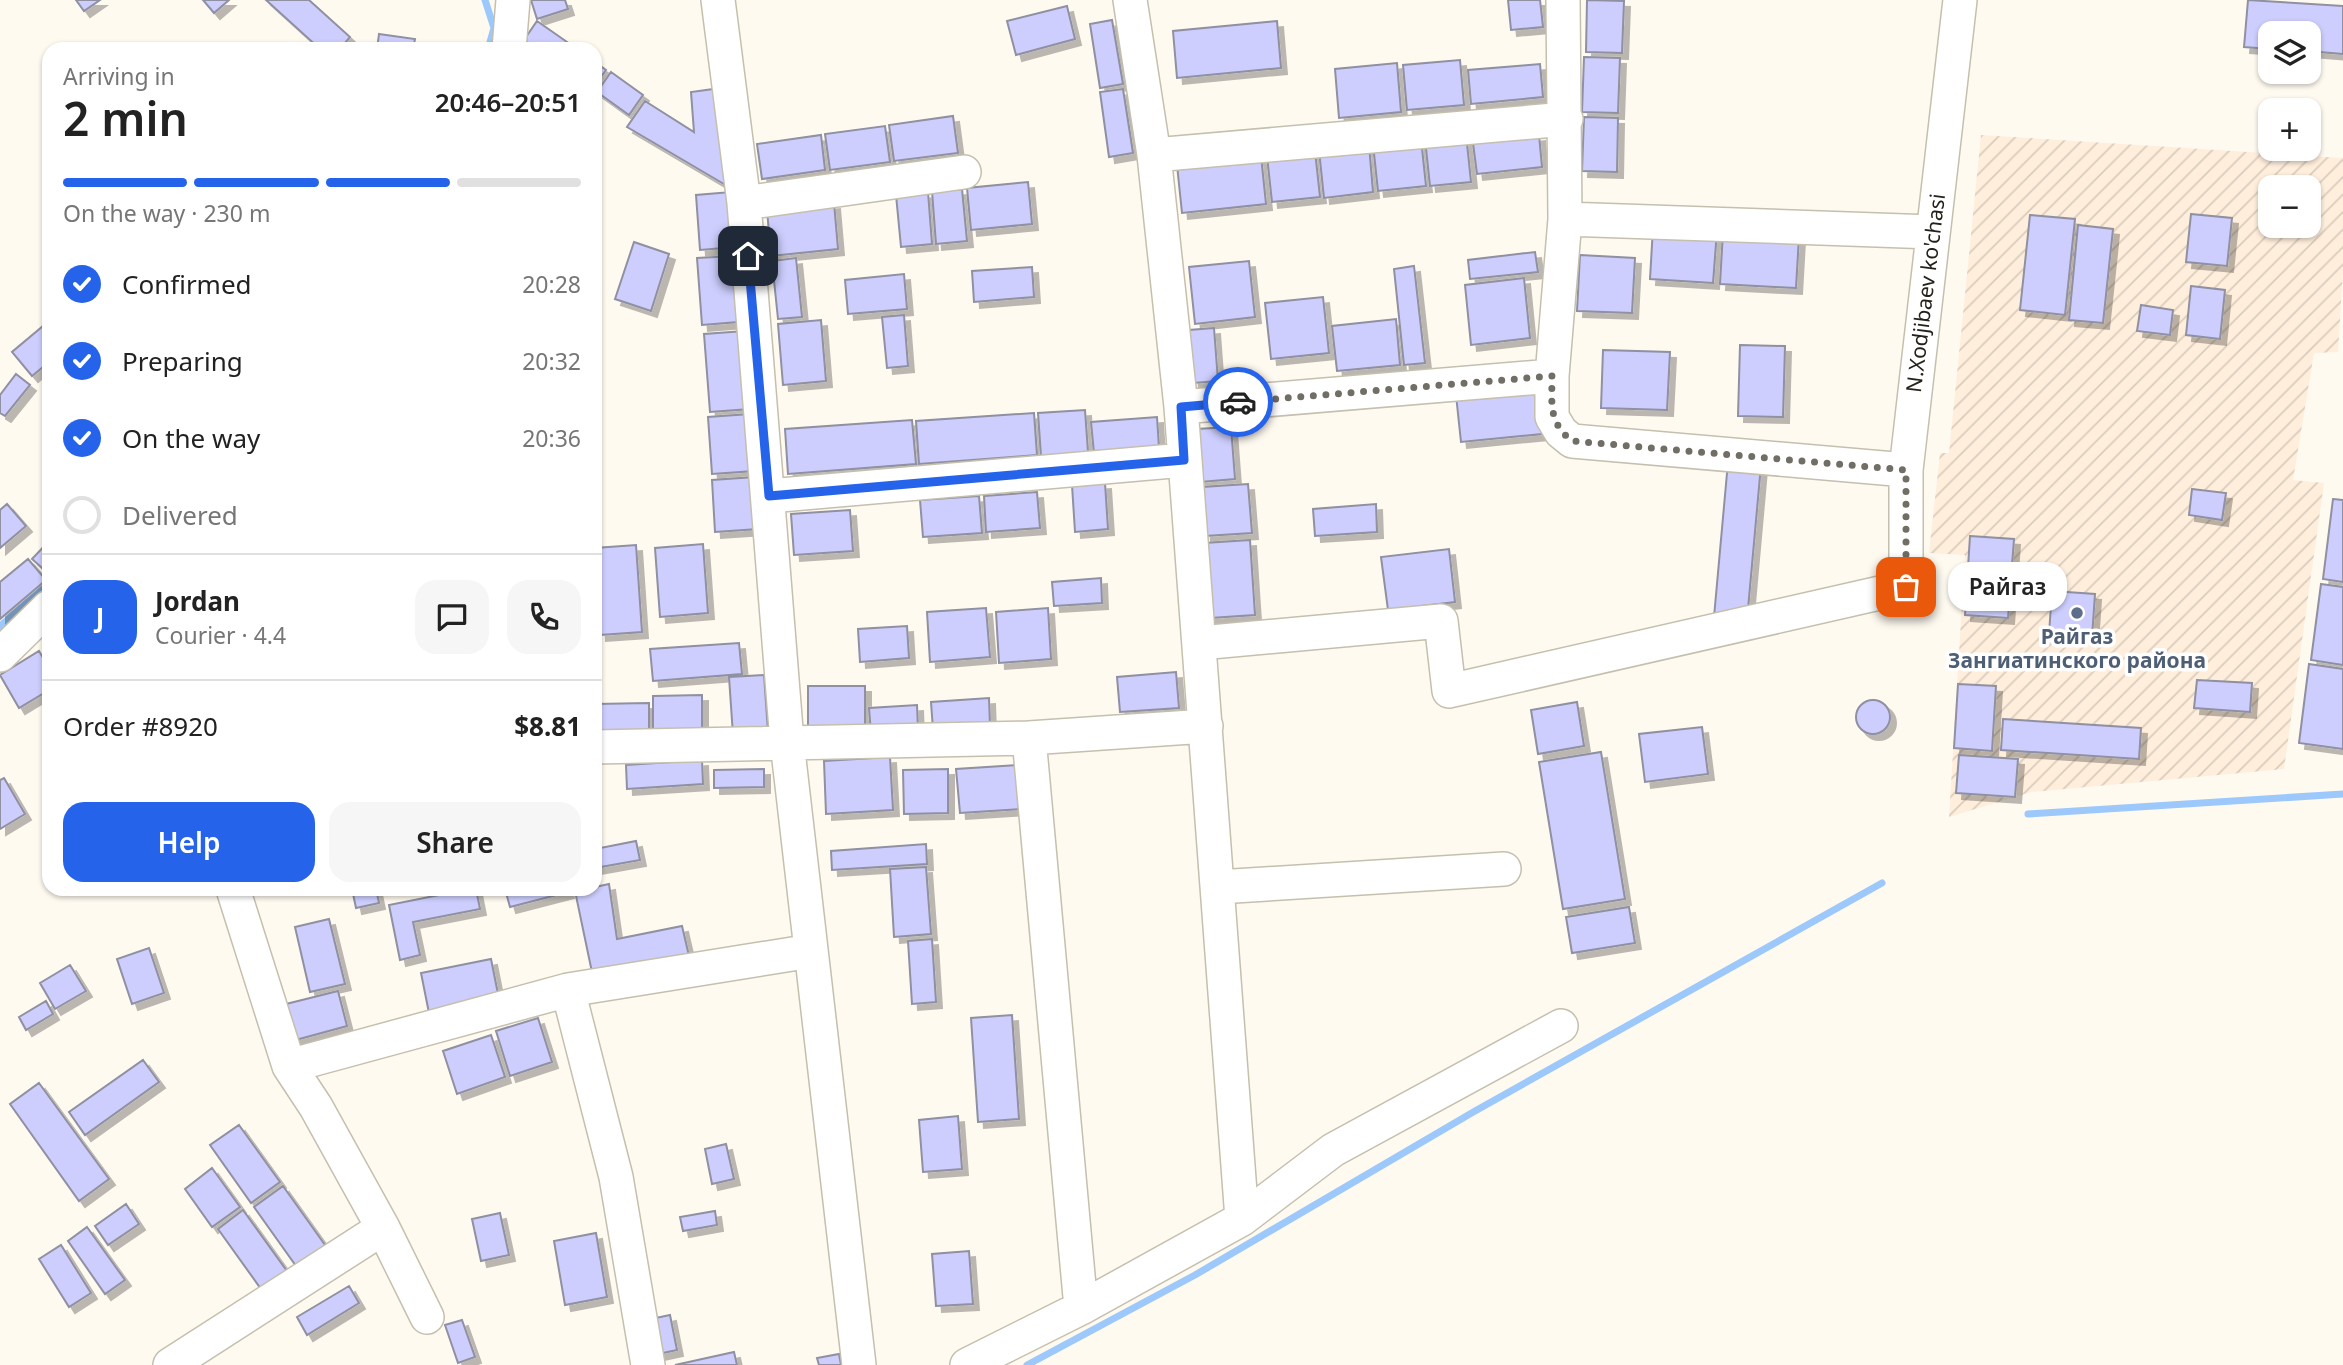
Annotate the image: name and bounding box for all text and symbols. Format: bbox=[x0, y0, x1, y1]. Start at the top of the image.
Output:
map controls bbox=[2258, 21, 2321, 238]
button: layers bbox=[2258, 21, 2321, 84]
text: Arriving in bbox=[63, 60, 175, 92]
text: 20:46–20:51 bbox=[435, 84, 581, 120]
text: 2 min bbox=[63, 87, 188, 149]
button: + bbox=[2258, 98, 2321, 161]
button: − bbox=[2258, 175, 2321, 238]
street label: N.Xodjibaev ko'chasi bbox=[1899, 192, 1951, 394]
text: On the way · 230 m bbox=[63, 197, 270, 229]
pin bbox=[718, 226, 778, 286]
icon: home bbox=[729, 237, 767, 275]
icon: check bbox=[63, 265, 101, 303]
text: Confirmed bbox=[122, 266, 252, 302]
text: 20:28 bbox=[522, 268, 581, 300]
icon: check bbox=[63, 342, 101, 380]
text: Preparing bbox=[122, 343, 243, 379]
text: 20:32 bbox=[522, 345, 581, 377]
courier bbox=[1203, 367, 1273, 437]
icon: car bbox=[1219, 383, 1257, 421]
icon: check bbox=[63, 419, 101, 457]
text: On the way bbox=[122, 420, 260, 456]
text: 20:36 bbox=[522, 422, 581, 454]
text: Delivered bbox=[122, 497, 238, 533]
pin bbox=[1876, 557, 1936, 617]
callout: Райгаз bbox=[1948, 562, 2067, 612]
icon: bag bbox=[1887, 568, 1925, 606]
text: Райгаз bbox=[1969, 570, 2046, 602]
button: chat bbox=[415, 580, 489, 654]
button: phone bbox=[507, 580, 581, 654]
text: Jordan bbox=[155, 583, 240, 619]
text: J bbox=[96, 599, 104, 635]
marker: Райгаз Зангиатинского района bbox=[2069, 605, 2085, 621]
text: Courier · 4.4 bbox=[155, 619, 286, 651]
place label: Райгаз Зангиатинского района bbox=[1948, 622, 2206, 674]
text: Order #8920 bbox=[63, 708, 218, 744]
text: $8.81 bbox=[514, 708, 581, 744]
button: Help bbox=[63, 802, 315, 882]
button: Share bbox=[329, 802, 581, 882]

